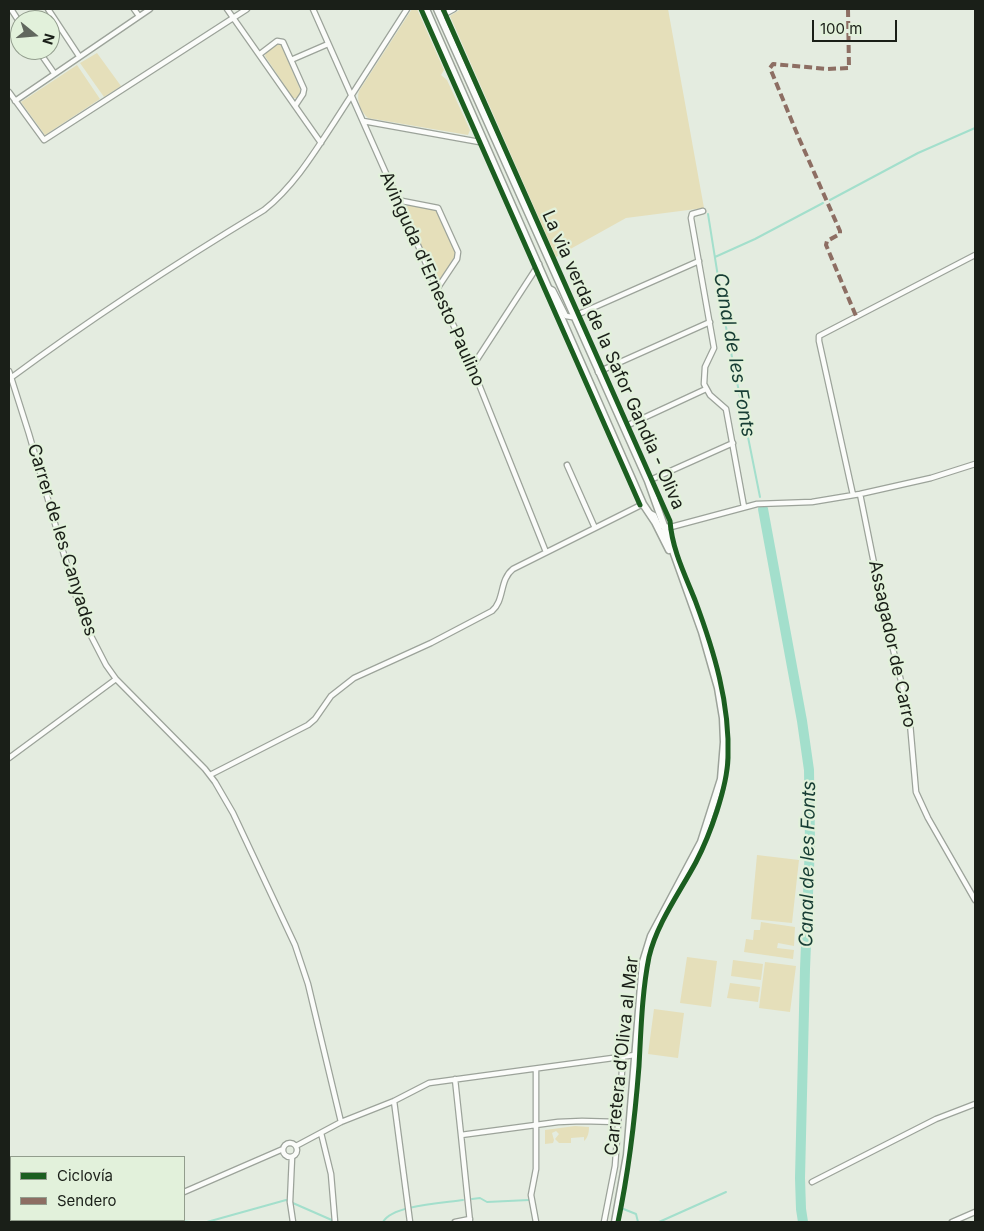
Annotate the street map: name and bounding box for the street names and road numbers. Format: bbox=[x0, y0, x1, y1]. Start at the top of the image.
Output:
street label: Avinguda d'Ernesto Paulino bbox=[375, 168, 489, 390]
street label: La via verda de la Safor Gandia - Oliva bbox=[537, 207, 689, 513]
street label: Carrer de les Canyades bbox=[22, 441, 102, 639]
street label: Assagador de Carro bbox=[864, 558, 920, 730]
street label: Carretera d’Oliva al Mar bbox=[601, 955, 643, 1157]

